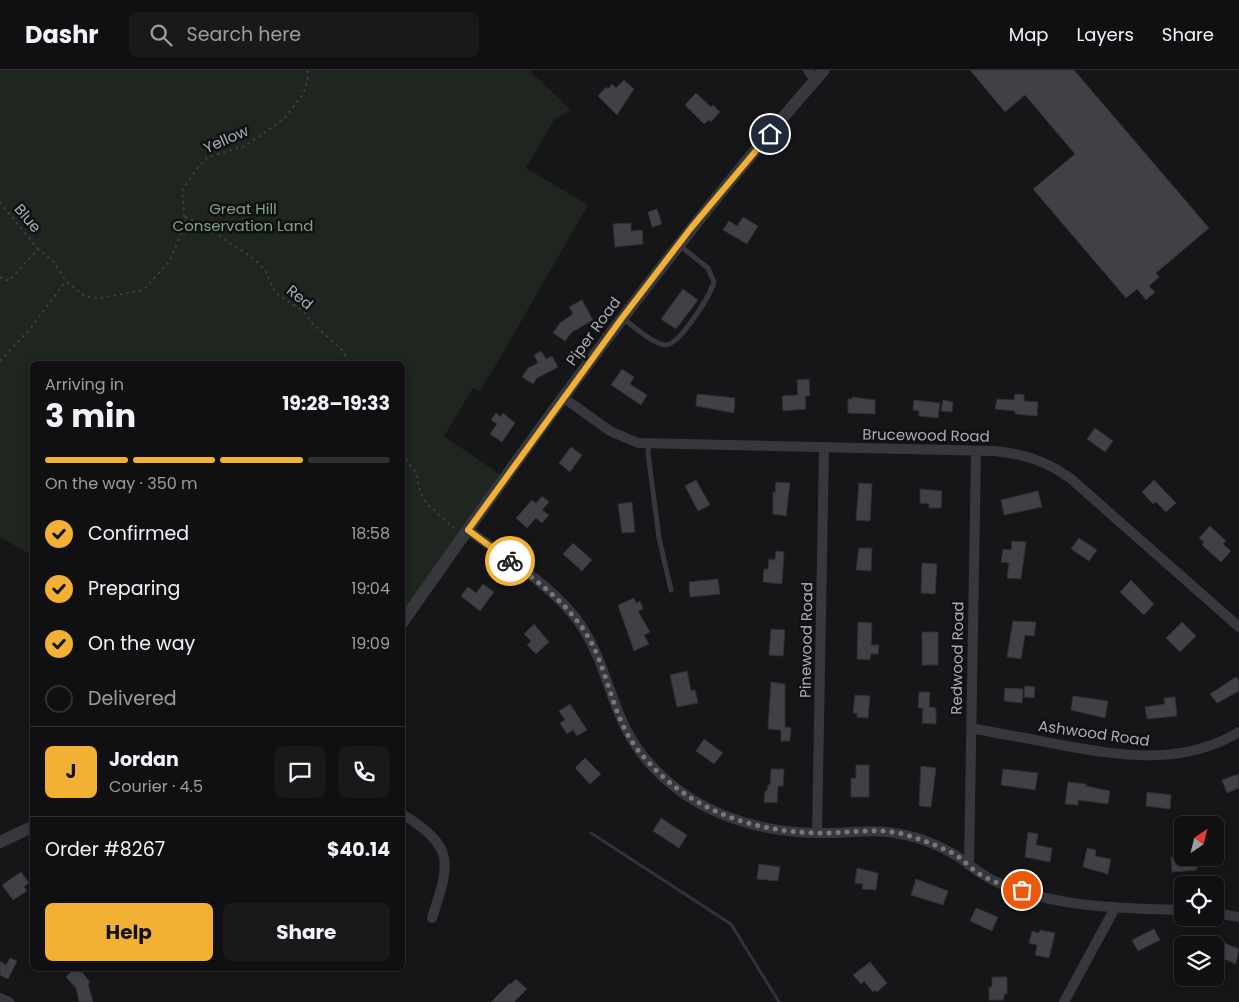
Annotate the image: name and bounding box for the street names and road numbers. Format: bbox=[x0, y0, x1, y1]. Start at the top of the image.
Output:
street label: Yellow bbox=[200, 119, 253, 158]
street label: Blue bbox=[10, 199, 46, 237]
street label: Red bbox=[282, 280, 318, 314]
street label: Piper Road bbox=[561, 292, 625, 370]
street label: Brucewood Road bbox=[862, 423, 990, 447]
street label: Pinewood Road bbox=[794, 582, 818, 698]
street label: Redwood Road bbox=[946, 601, 968, 715]
street label: Ashwood Road bbox=[1037, 715, 1151, 751]

